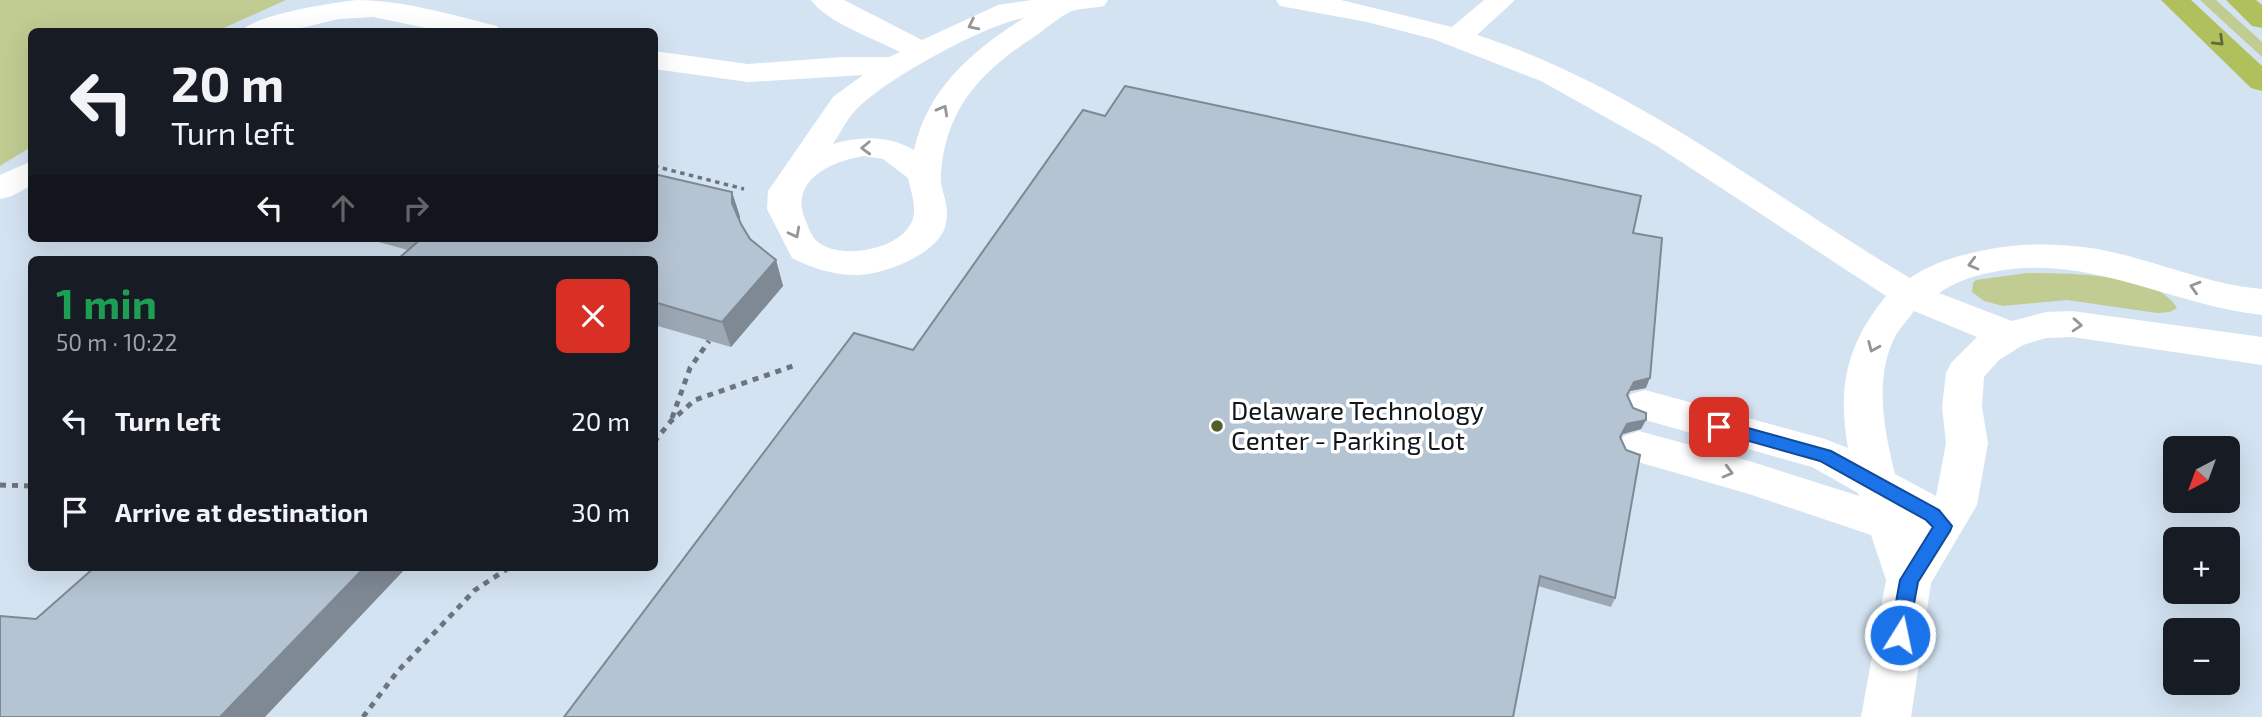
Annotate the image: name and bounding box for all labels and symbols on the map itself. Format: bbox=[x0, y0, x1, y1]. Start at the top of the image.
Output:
one-way arrow bbox=[968, 17, 980, 31]
one-way arrow bbox=[2211, 33, 2224, 46]
one-way arrow bbox=[935, 105, 948, 118]
one-way arrow bbox=[860, 140, 870, 156]
one-way arrow bbox=[787, 226, 800, 238]
one-way arrow bbox=[1967, 256, 1979, 270]
one-way arrow bbox=[2190, 281, 2202, 296]
one-way arrow bbox=[2072, 317, 2083, 332]
one-way arrow bbox=[1867, 340, 1881, 352]
place label: Delaware Technology Center - Parking Lot bbox=[1231, 394, 1484, 455]
pin bbox=[1689, 397, 1749, 457]
marker: Delaware Technology Center - Parking Lot bbox=[1209, 418, 1225, 434]
north arrow bbox=[2163, 436, 2240, 513]
one-way arrow bbox=[1722, 464, 1734, 478]
position arrow bbox=[1863, 598, 1937, 672]

